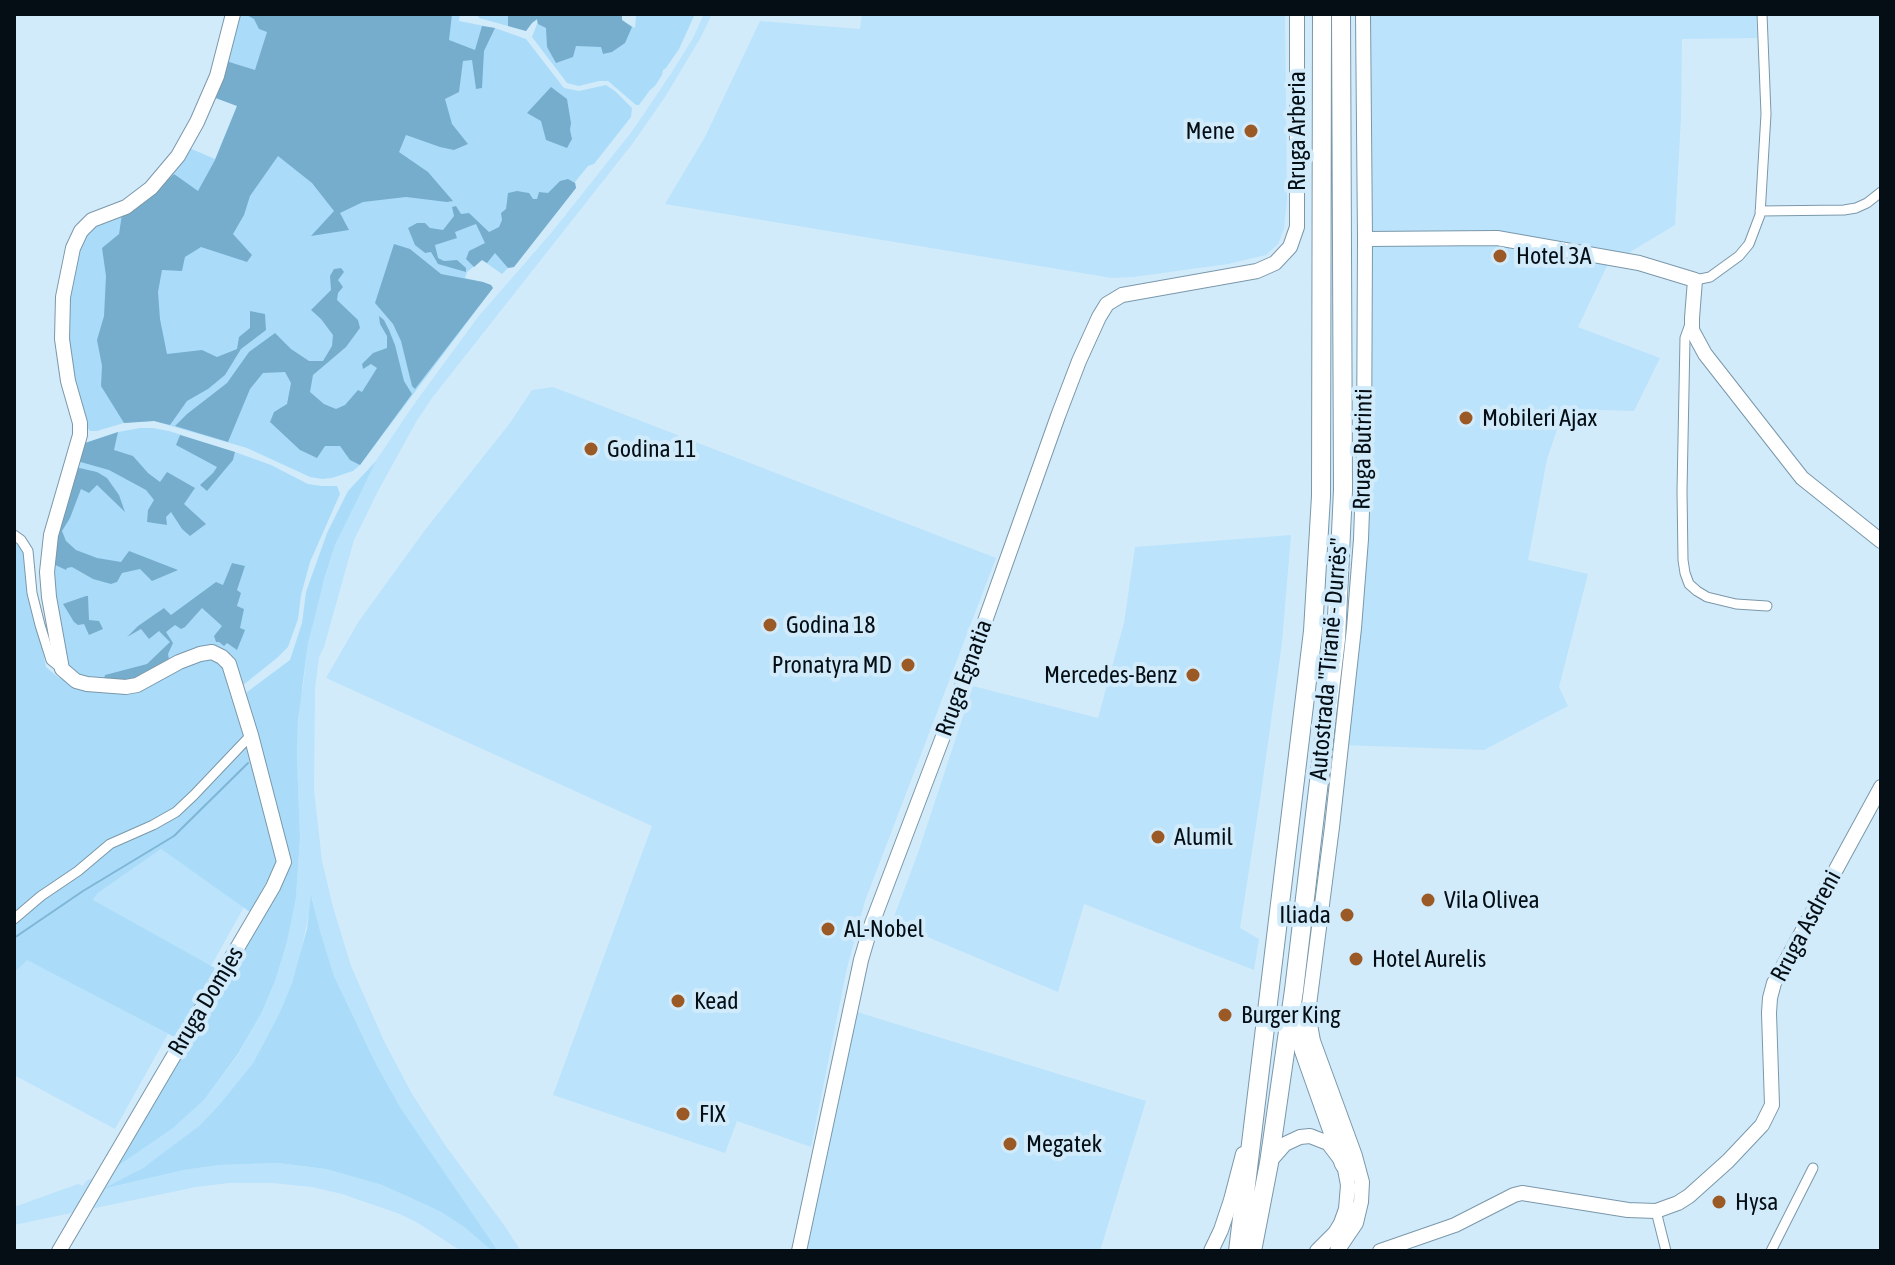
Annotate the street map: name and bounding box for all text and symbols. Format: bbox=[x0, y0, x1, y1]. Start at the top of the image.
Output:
street label: Rruga Arberia bbox=[1283, 71, 1311, 191]
place label: Mene bbox=[1185, 117, 1235, 145]
marker: Mene bbox=[1242, 122, 1260, 140]
place label: Hotel 3A bbox=[1516, 242, 1591, 270]
marker: Hotel 3A bbox=[1491, 247, 1509, 265]
street label: Rruga Butrinti bbox=[1348, 388, 1378, 510]
place label: Mobileri Ajax bbox=[1482, 404, 1597, 432]
marker: Mobileri Ajax bbox=[1457, 409, 1475, 427]
place label: Godina 11 bbox=[607, 435, 697, 463]
marker: Godina 11 bbox=[582, 440, 600, 458]
street label: Autostrada "Tiranë - Durrës" bbox=[1304, 537, 1354, 781]
place label: Godina 18 bbox=[786, 611, 876, 639]
marker: Godina 18 bbox=[761, 616, 779, 634]
street label: Rruga Egnatia bbox=[930, 616, 998, 740]
place label: Pronatyra MD bbox=[772, 651, 892, 679]
marker: Pronatyra MD bbox=[899, 656, 917, 674]
place label: Mercedes-Benz bbox=[1044, 661, 1177, 689]
marker: Mercedes-Benz bbox=[1184, 666, 1202, 684]
place label: Alumil bbox=[1174, 823, 1233, 851]
marker: Alumil bbox=[1149, 828, 1167, 846]
street label: Rruga Asdreni bbox=[1765, 866, 1847, 986]
place label: Vila Olivea bbox=[1444, 886, 1540, 914]
marker: Vila Olivea bbox=[1419, 891, 1437, 909]
place label: Iliada bbox=[1279, 901, 1331, 929]
marker: Iliada bbox=[1338, 906, 1356, 924]
place label: AL-Nobel bbox=[844, 915, 924, 943]
marker: AL-Nobel bbox=[819, 920, 837, 938]
street label: Rruga Domjes bbox=[162, 941, 250, 1061]
place label: Hotel Aurelis bbox=[1372, 945, 1486, 973]
marker: Hotel Aurelis bbox=[1347, 950, 1365, 968]
place label: Kead bbox=[694, 987, 739, 1015]
marker: Kead bbox=[669, 992, 687, 1010]
place label: Burger King bbox=[1241, 1001, 1341, 1029]
marker: Burger King bbox=[1216, 1006, 1234, 1024]
place label: FIX bbox=[699, 1100, 726, 1128]
marker: FIX bbox=[674, 1105, 692, 1123]
place label: Megatek bbox=[1026, 1130, 1102, 1158]
marker: Megatek bbox=[1001, 1135, 1019, 1153]
place label: Hysa bbox=[1735, 1188, 1778, 1216]
marker: Hysa bbox=[1710, 1193, 1728, 1211]

